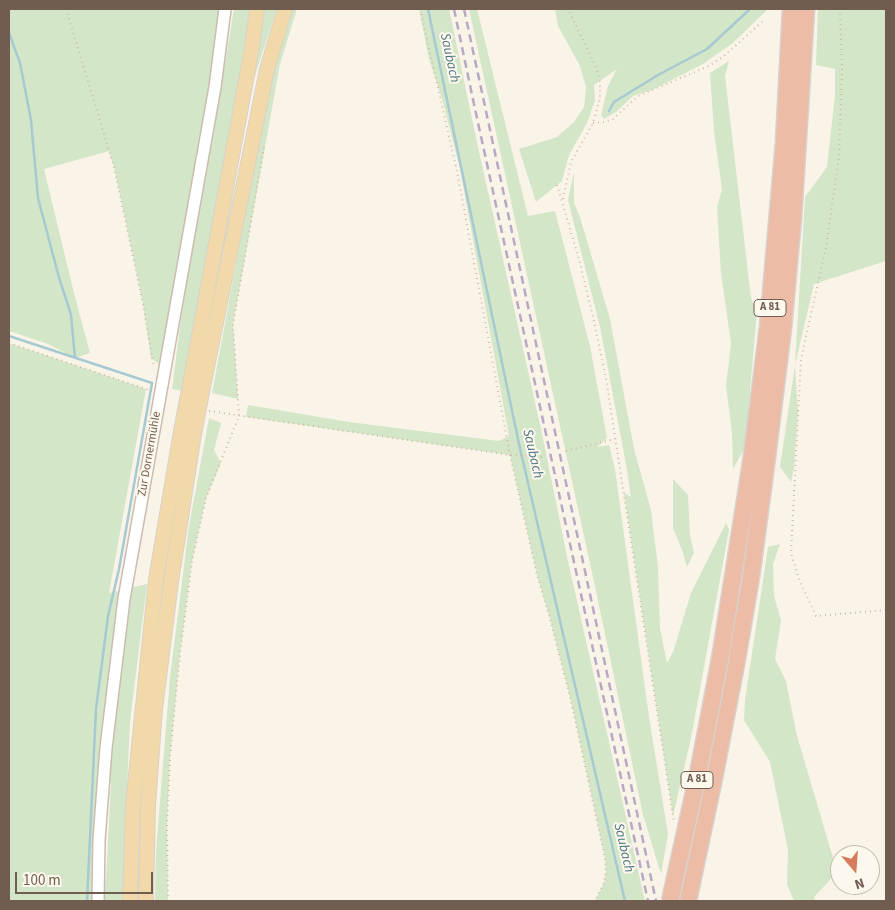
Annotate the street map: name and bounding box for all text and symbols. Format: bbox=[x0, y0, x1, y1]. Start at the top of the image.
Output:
water label: Saubach bbox=[436, 32, 462, 84]
road number: A 81 bbox=[754, 300, 786, 316]
street label: Zur Dornermühle bbox=[135, 410, 165, 498]
water label: Saubach bbox=[518, 428, 546, 480]
road number: A 81 bbox=[681, 772, 713, 788]
water label: Saubach bbox=[609, 822, 637, 874]
north arrow bbox=[830, 845, 880, 895]
scale bar bbox=[18, 862, 155, 894]
text: 100 m bbox=[23, 870, 61, 891]
text: N bbox=[852, 872, 867, 894]

